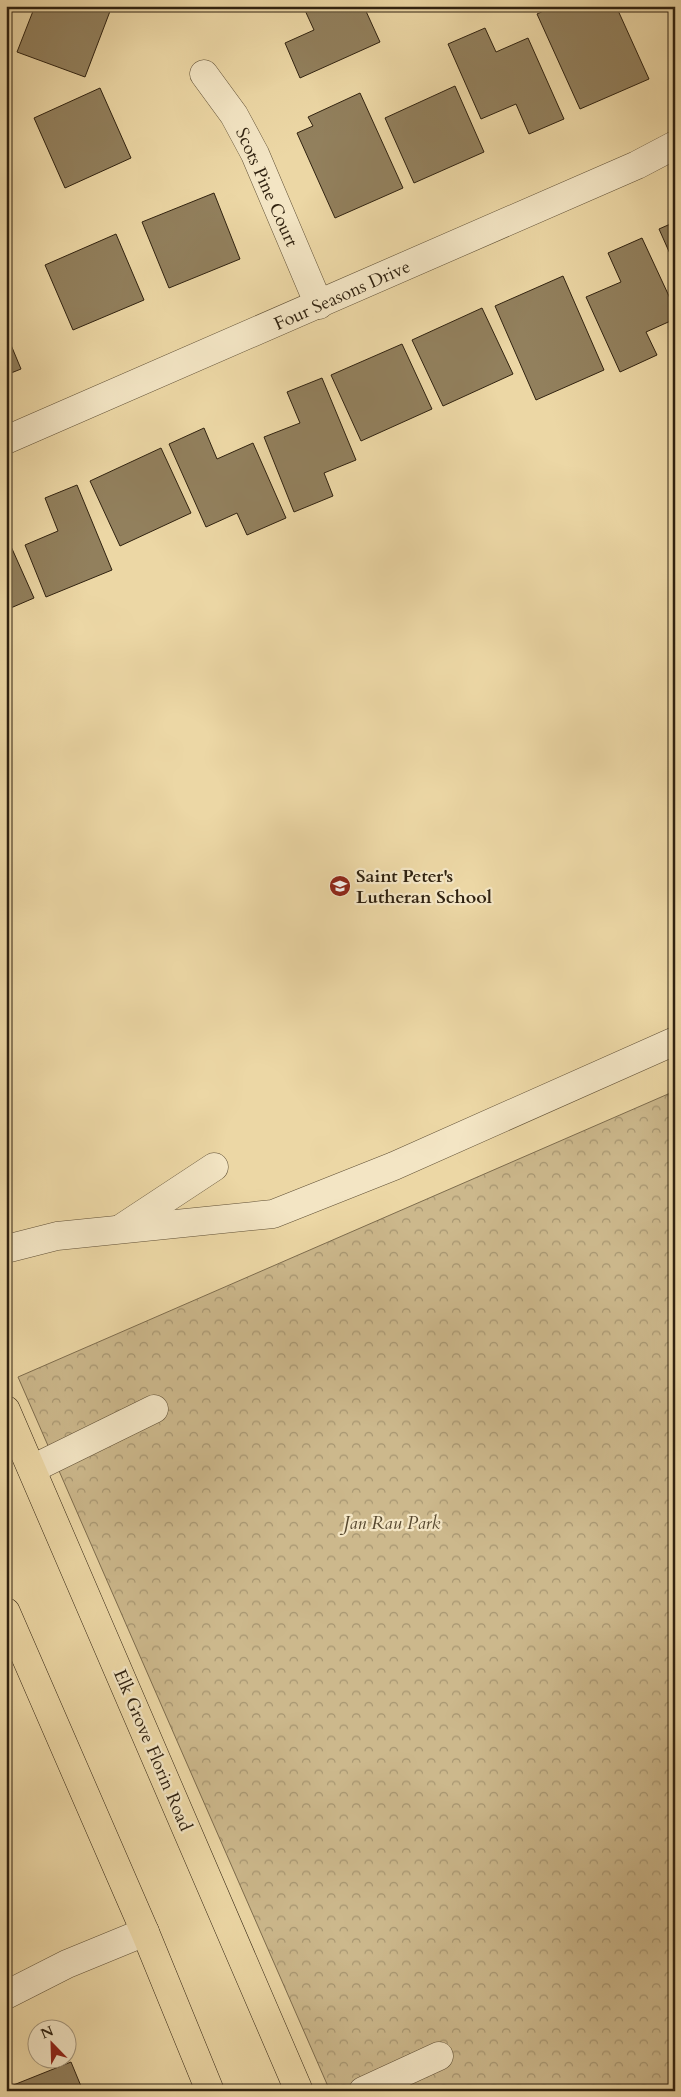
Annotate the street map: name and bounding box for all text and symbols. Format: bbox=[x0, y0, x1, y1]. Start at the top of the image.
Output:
street label: Scots Pine Court bbox=[229, 124, 304, 251]
street label: Four Seasons Drive bbox=[270, 254, 414, 337]
place label: Saint Peter's Lutheran School bbox=[356, 864, 492, 910]
school or university icon: Saint Peter's Lutheran School bbox=[328, 874, 352, 898]
park label: Jan Rau Park bbox=[340, 1511, 441, 1536]
street label: Elk Grove Florin Road bbox=[107, 1665, 198, 1835]
north arrow bbox=[28, 2020, 78, 2070]
text: N bbox=[38, 2021, 56, 2044]

